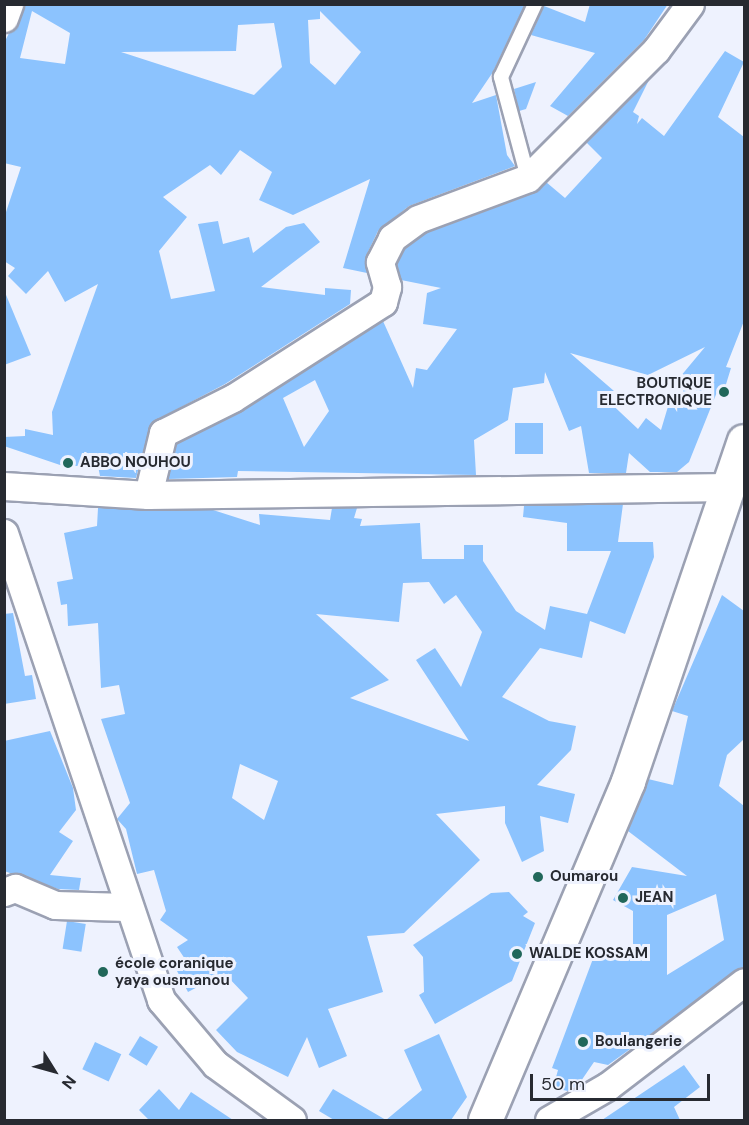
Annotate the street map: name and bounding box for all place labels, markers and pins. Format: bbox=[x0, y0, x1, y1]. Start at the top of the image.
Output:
place label: BOUTIQUE ELECTRONIQUE bbox=[599, 374, 712, 409]
marker: BOUTIQUE ELECTRONIQUE bbox=[717, 385, 731, 399]
place label: ABBO NOUHOU bbox=[80, 454, 191, 472]
marker: ABBO NOUHOU bbox=[61, 456, 75, 470]
place label: Oumarou bbox=[550, 868, 618, 886]
marker: Oumarou bbox=[531, 870, 545, 884]
place label: JEAN bbox=[635, 889, 673, 907]
marker: JEAN bbox=[616, 891, 630, 905]
place label: WALDE KOSSAM bbox=[529, 945, 648, 963]
marker: WALDE KOSSAM bbox=[510, 947, 524, 961]
place label: école coranique yaya ousmanou bbox=[115, 954, 233, 989]
marker: école coranique yaya ousmanou bbox=[96, 965, 110, 979]
place label: Boulangerie bbox=[595, 1033, 682, 1051]
marker: Boulangerie bbox=[576, 1035, 590, 1049]

